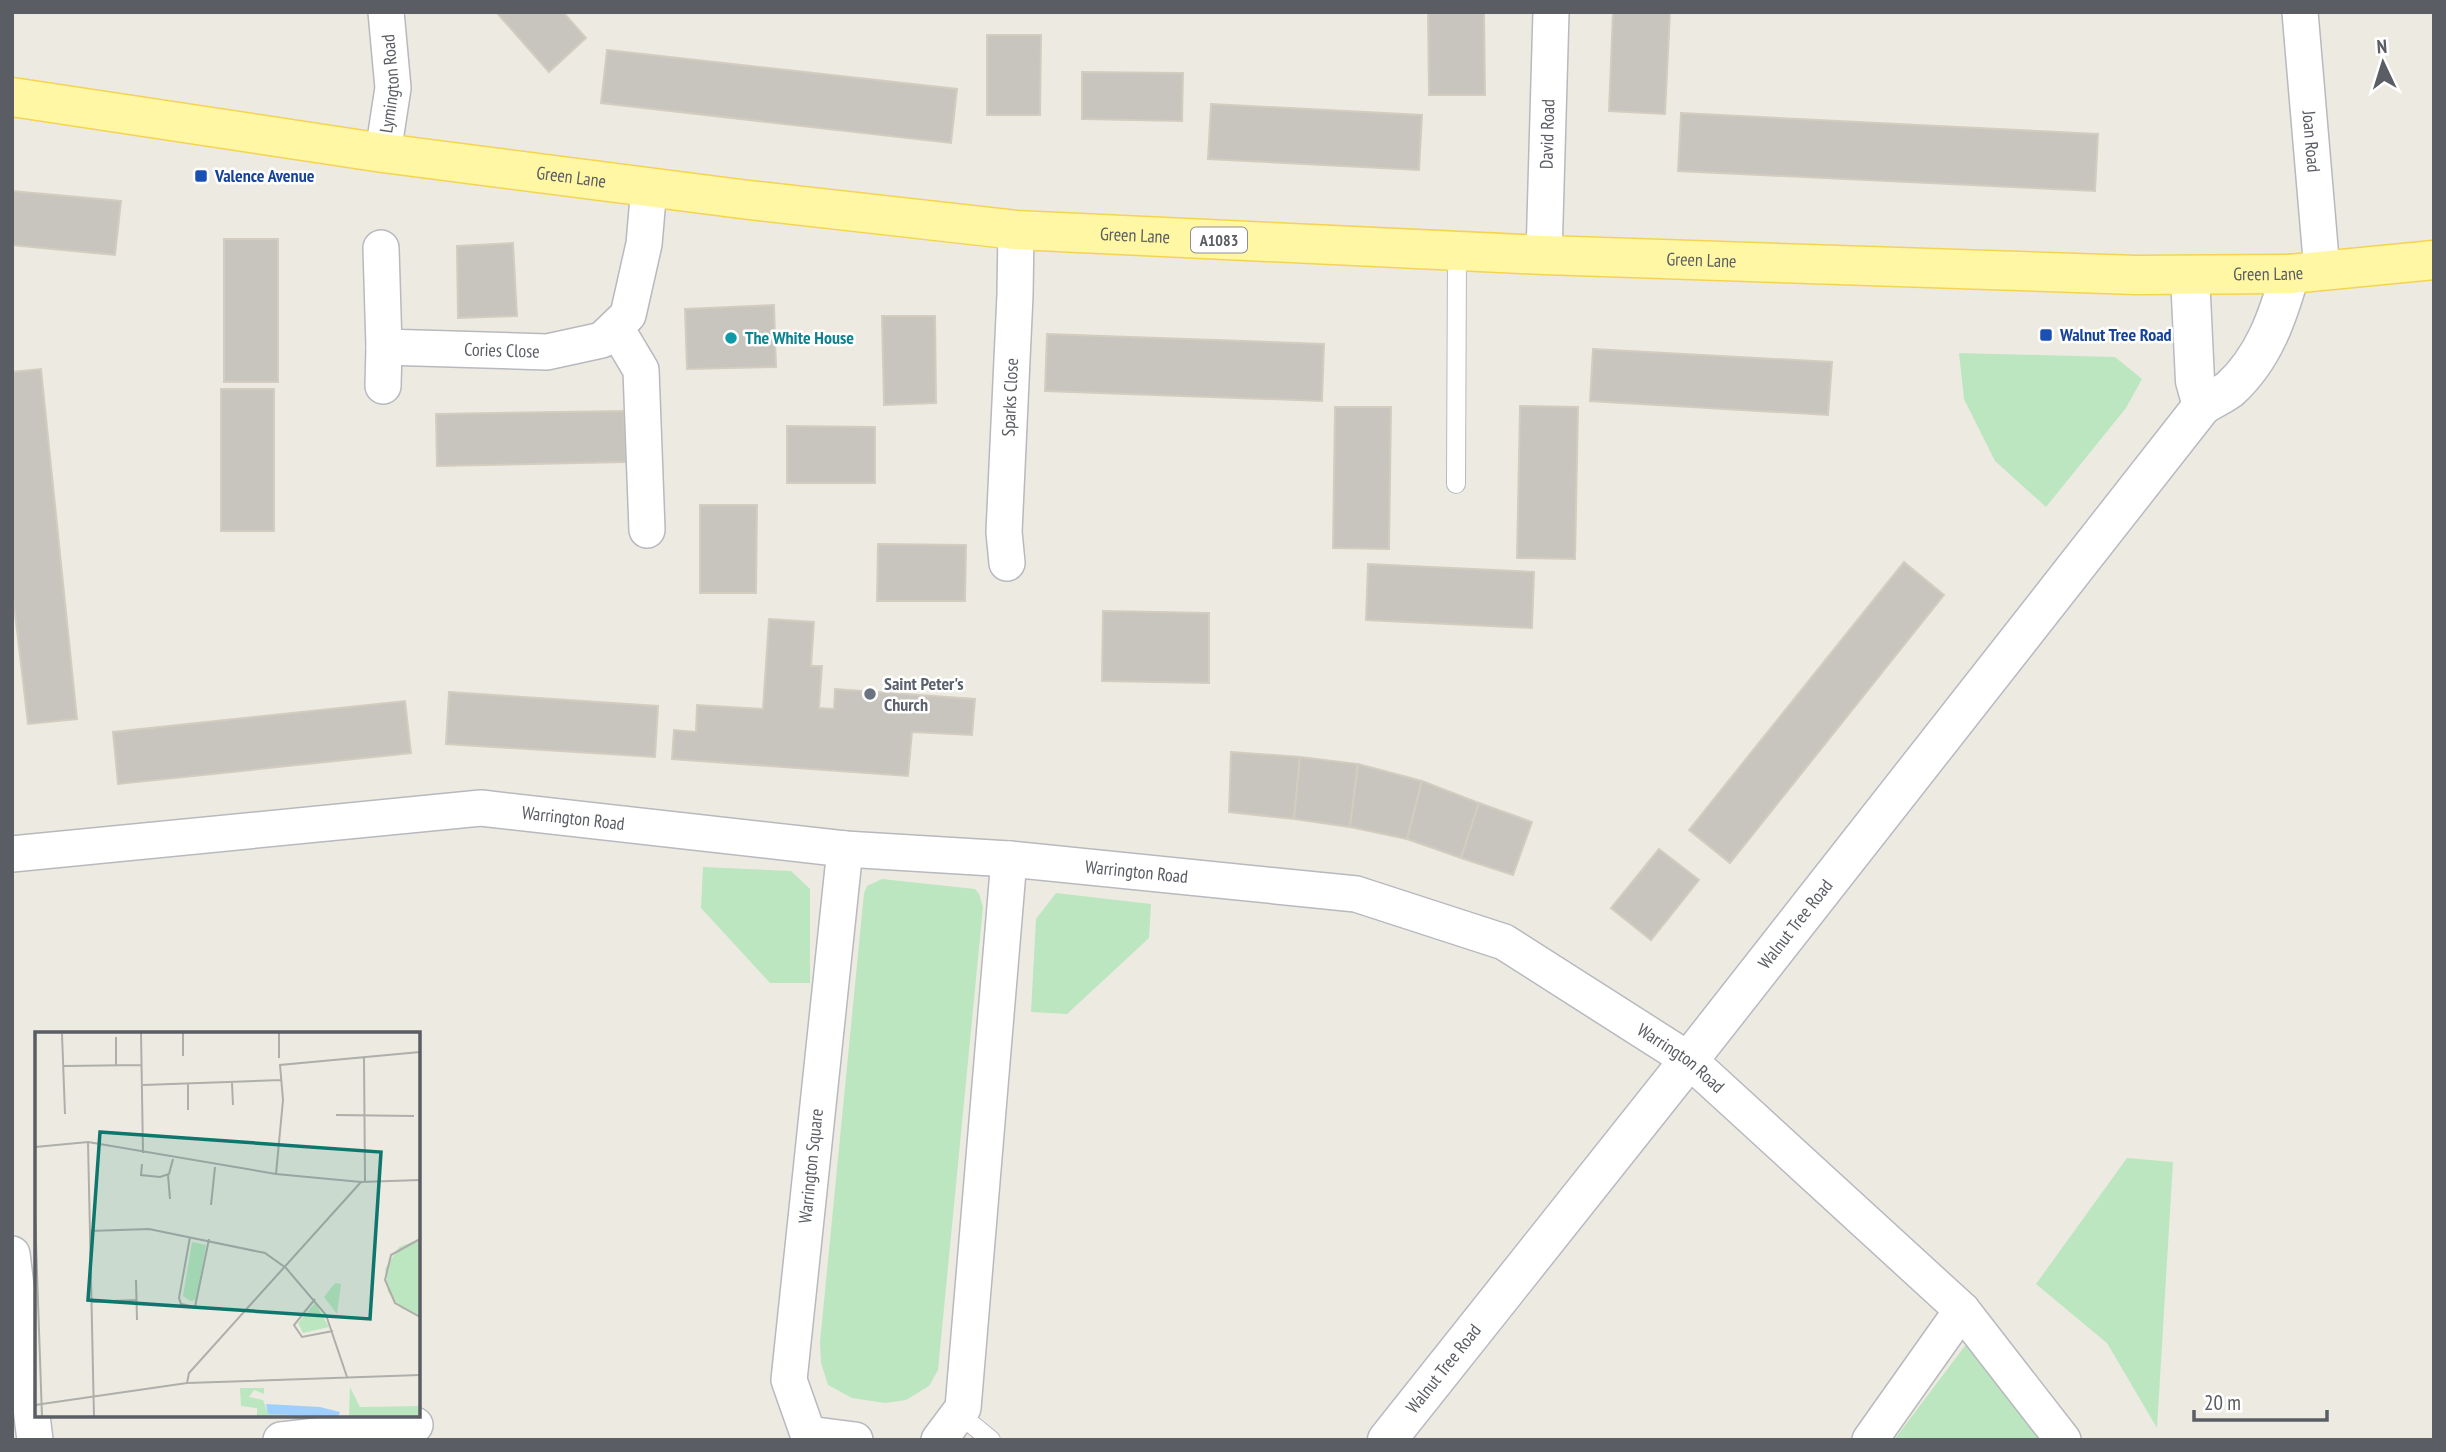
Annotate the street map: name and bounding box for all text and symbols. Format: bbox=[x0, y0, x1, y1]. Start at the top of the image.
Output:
north arrow bbox=[2348, 28, 2418, 98]
street label: Lymington Road bbox=[374, 33, 404, 135]
text: N bbox=[2376, 34, 2388, 58]
street label: David Road bbox=[1534, 99, 1559, 169]
street label: Joan Road bbox=[2297, 109, 2326, 173]
street label: Green Lane bbox=[535, 161, 608, 193]
place label: Valence Avenue bbox=[214, 164, 315, 187]
marker: Valence Avenue bbox=[193, 168, 209, 184]
street label: Green Lane bbox=[1099, 222, 1171, 248]
road number: A1083 bbox=[1191, 228, 1247, 252]
street label: Green Lane bbox=[1666, 247, 1737, 272]
street label: Green Lane bbox=[2233, 261, 2304, 285]
place label: Walnut Tree Road bbox=[2059, 323, 2172, 346]
place label: The White House bbox=[745, 326, 854, 349]
marker: Walnut Tree Road bbox=[2038, 327, 2054, 343]
marker: The White House bbox=[723, 330, 739, 346]
street label: Cories Close bbox=[464, 337, 540, 363]
street label: Sparks Close bbox=[996, 358, 1023, 437]
place label: Saint Peter's Church bbox=[884, 672, 963, 716]
marker: Saint Peter's Church bbox=[862, 686, 878, 702]
street label: Warrington Road bbox=[521, 801, 626, 835]
street label: Warrington Road bbox=[1084, 855, 1189, 888]
street label: Walnut Tree Road bbox=[1753, 874, 1837, 973]
street label: Warrington Road bbox=[1633, 1018, 1730, 1098]
inset map bbox=[35, 1032, 420, 1417]
street label: Warrington Square bbox=[793, 1107, 828, 1224]
street label: Walnut Tree Road bbox=[1401, 1319, 1486, 1418]
scale bar bbox=[2194, 1378, 2327, 1422]
text: 20 m bbox=[2204, 1389, 2241, 1416]

